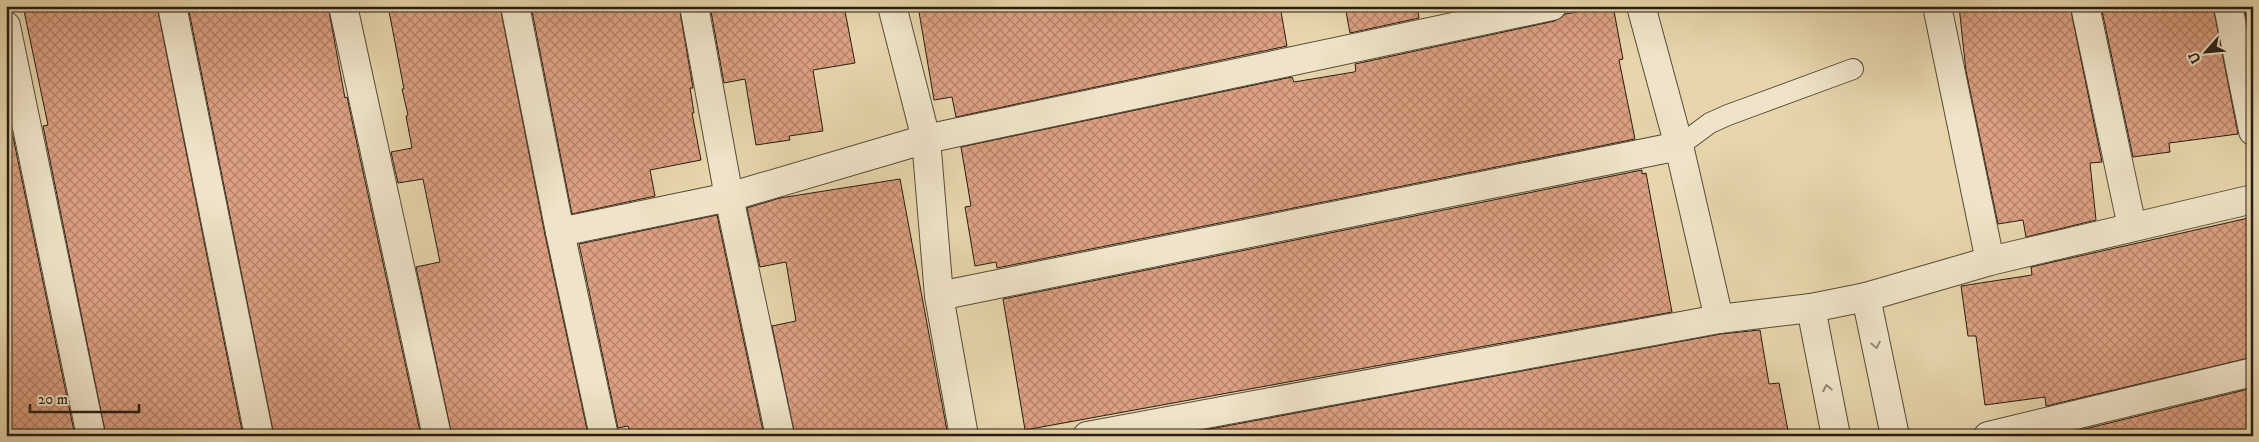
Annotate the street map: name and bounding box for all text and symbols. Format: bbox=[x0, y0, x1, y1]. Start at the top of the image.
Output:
north arrow bbox=[2182, 28, 2232, 78]
text: U bbox=[2185, 48, 2206, 66]
one-way arrow bbox=[1870, 341, 1881, 350]
scale bar bbox=[30, 382, 139, 414]
one-way arrow bbox=[1822, 383, 1832, 392]
text: 20 m bbox=[38, 390, 68, 409]

